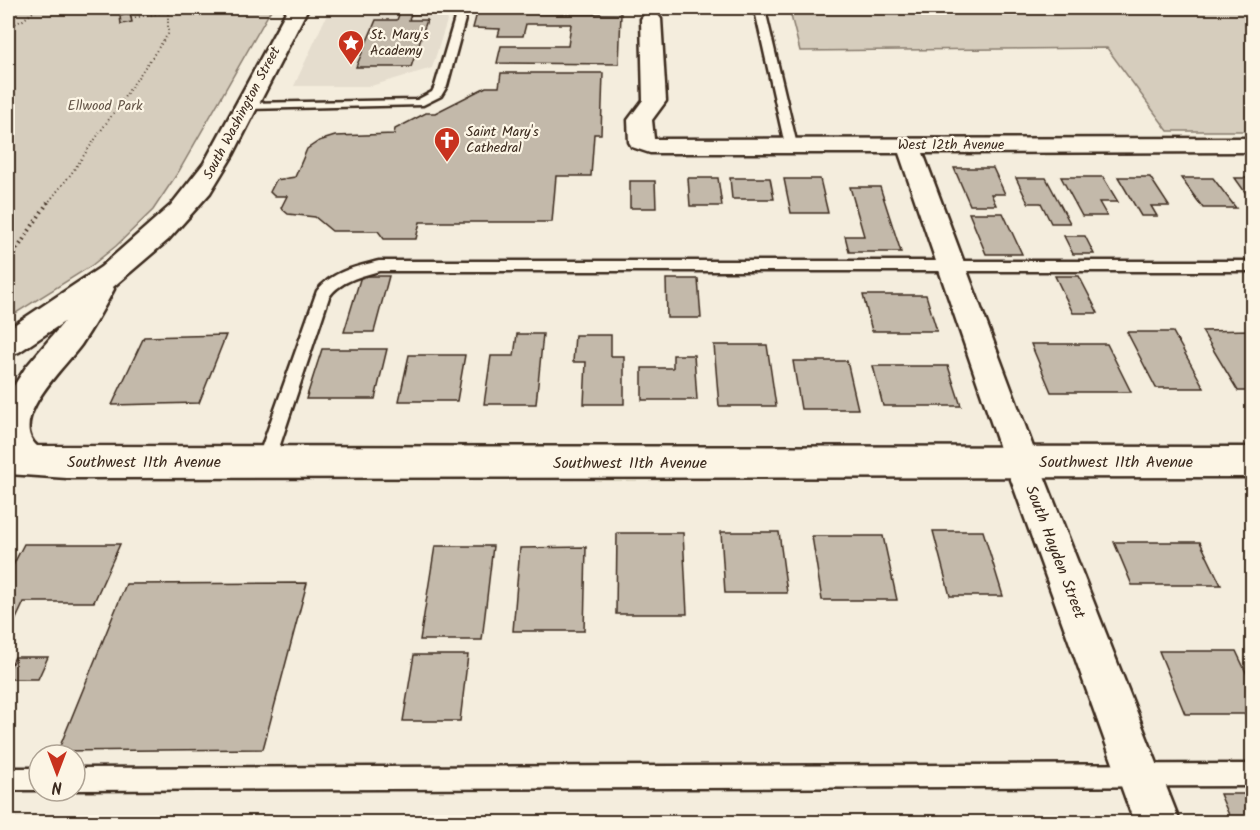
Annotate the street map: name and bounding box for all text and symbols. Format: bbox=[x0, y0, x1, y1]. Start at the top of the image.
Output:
place label: St. Mary's Academy bbox=[370, 24, 429, 62]
place icon: St. Mary's Academy bbox=[336, 28, 366, 66]
street label: South Washington Street bbox=[198, 42, 287, 183]
park label: Ellwood Park bbox=[67, 95, 143, 117]
place label: Saint Mary's Cathedral bbox=[466, 121, 539, 159]
church icon: Saint Mary's Cathedral bbox=[432, 125, 462, 163]
street label: West 12th Avenue bbox=[898, 134, 1005, 156]
street label: Southwest 11th Avenue bbox=[67, 450, 221, 475]
street label: Southwest 11th Avenue bbox=[1039, 450, 1193, 475]
street label: Southwest 11th Avenue bbox=[553, 451, 707, 476]
street label: South Hayden Street bbox=[1018, 482, 1092, 623]
north arrow bbox=[27, 743, 87, 803]
text: N bbox=[52, 774, 62, 799]

